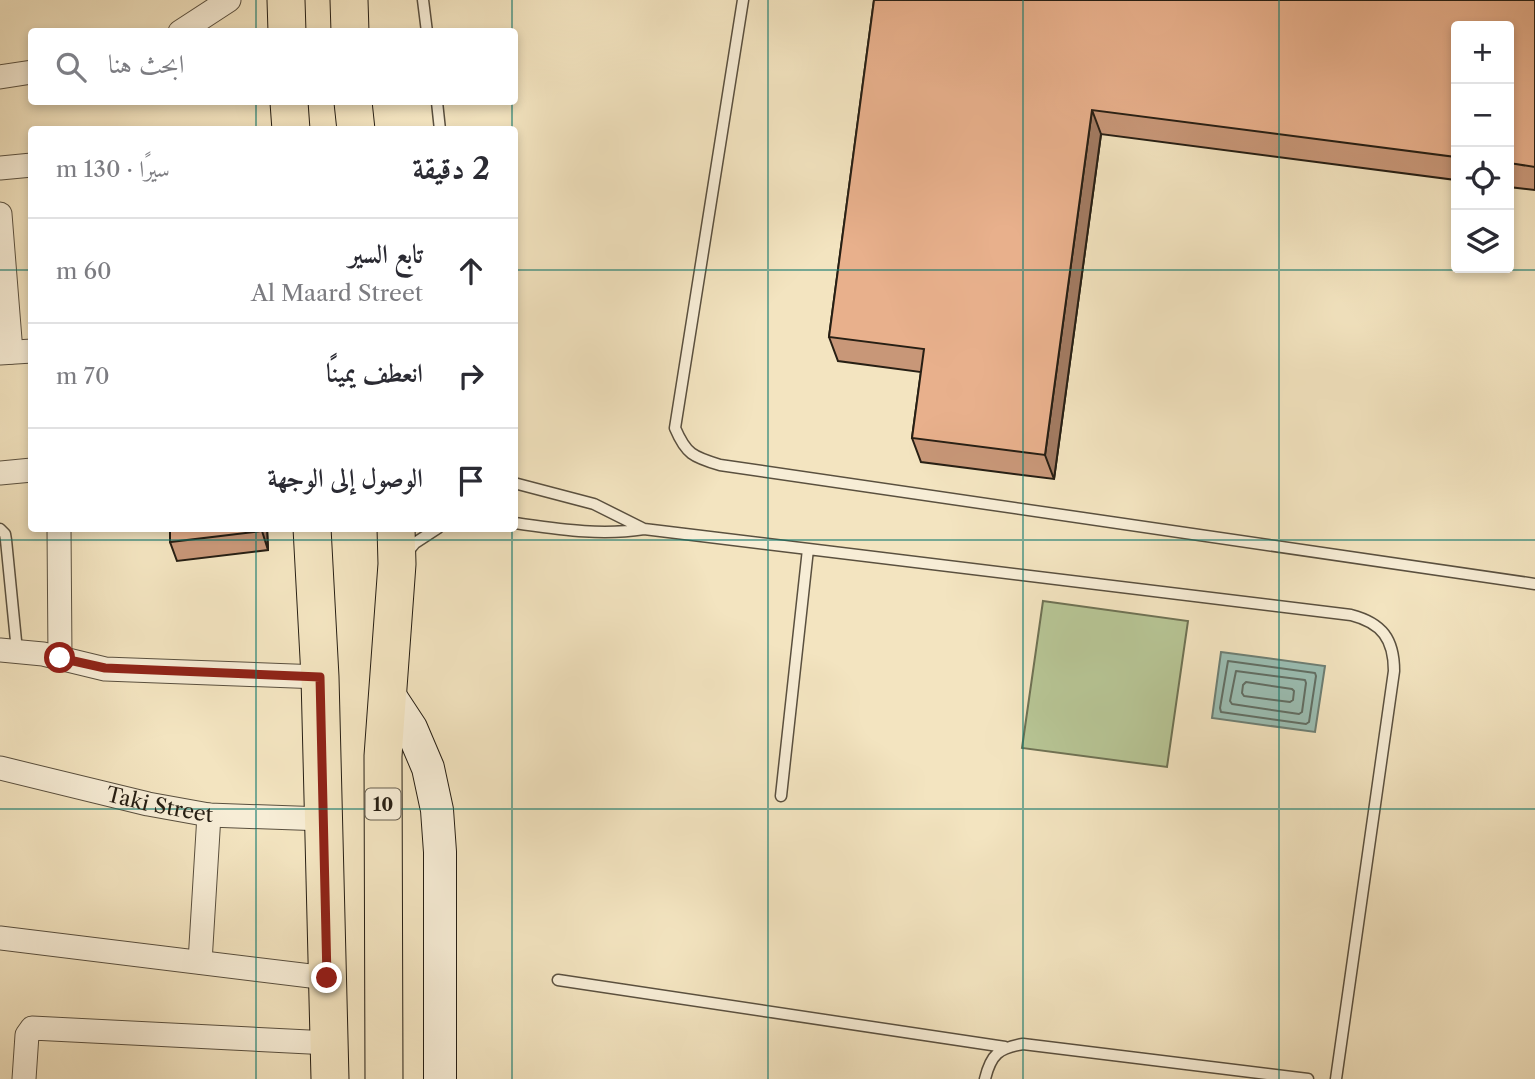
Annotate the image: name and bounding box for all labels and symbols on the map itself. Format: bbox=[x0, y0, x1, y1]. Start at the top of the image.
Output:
route start bbox=[44, 642, 75, 673]
street label: Taki Street bbox=[104, 781, 214, 827]
road number: 10 bbox=[366, 789, 400, 820]
route end bbox=[311, 962, 342, 993]

